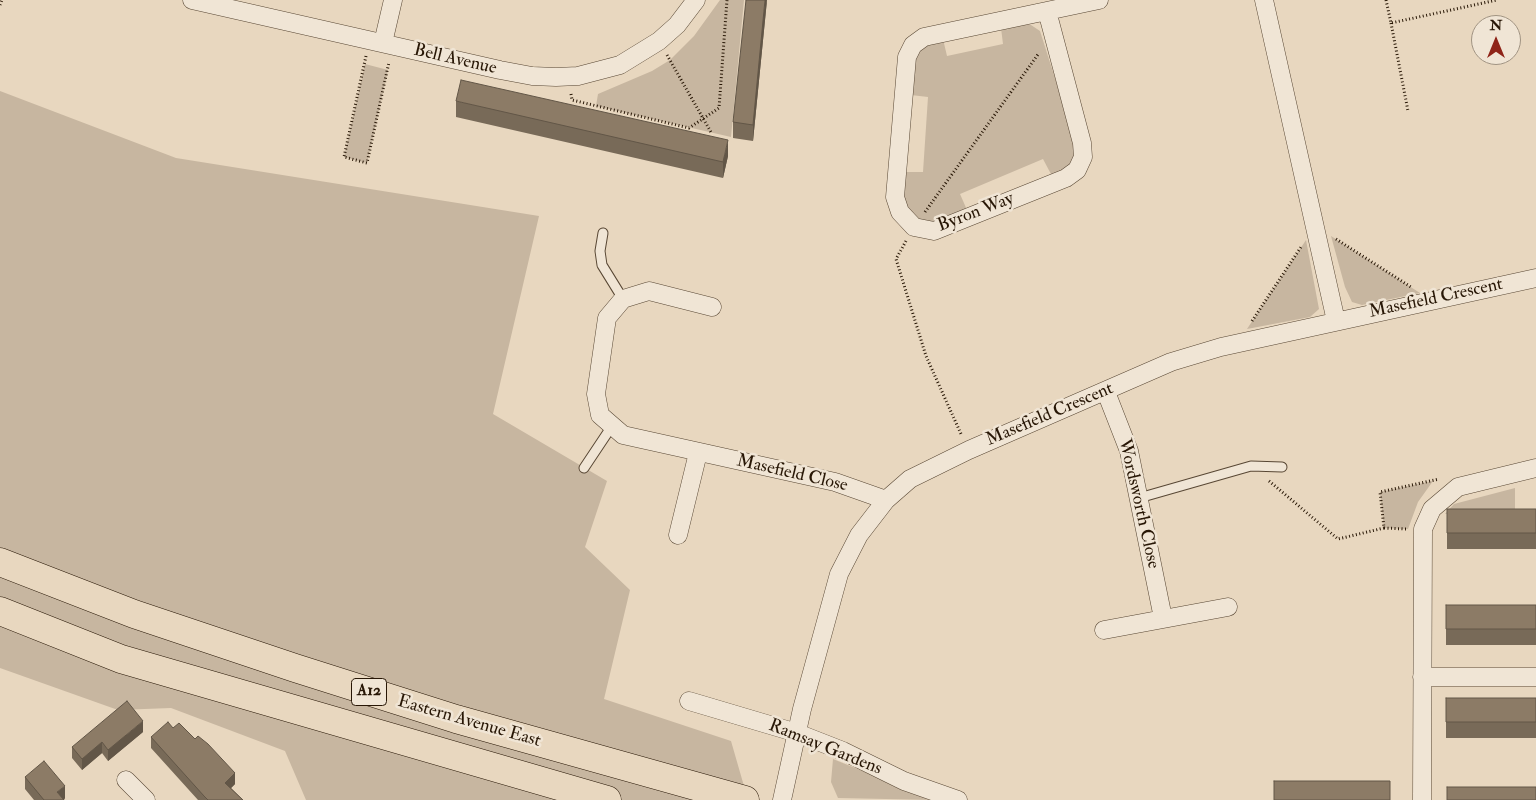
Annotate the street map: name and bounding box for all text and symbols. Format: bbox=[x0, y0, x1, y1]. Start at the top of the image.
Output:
north arrow bbox=[1471, 15, 1521, 65]
text: N bbox=[1490, 17, 1502, 34]
street label: Bell Avenue bbox=[411, 40, 499, 80]
street label: Byron Way bbox=[935, 189, 1017, 237]
street label: Masefield Crescent bbox=[1367, 274, 1505, 324]
street label: Masefield Crescent bbox=[983, 378, 1117, 452]
street label: Wordsworth Close bbox=[1113, 437, 1163, 571]
street label: Masefield Close bbox=[734, 451, 850, 497]
road number: A12 bbox=[352, 679, 386, 706]
street label: Eastern Avenue East bbox=[395, 691, 543, 753]
street label: Ramsay Gardens bbox=[765, 715, 885, 781]

